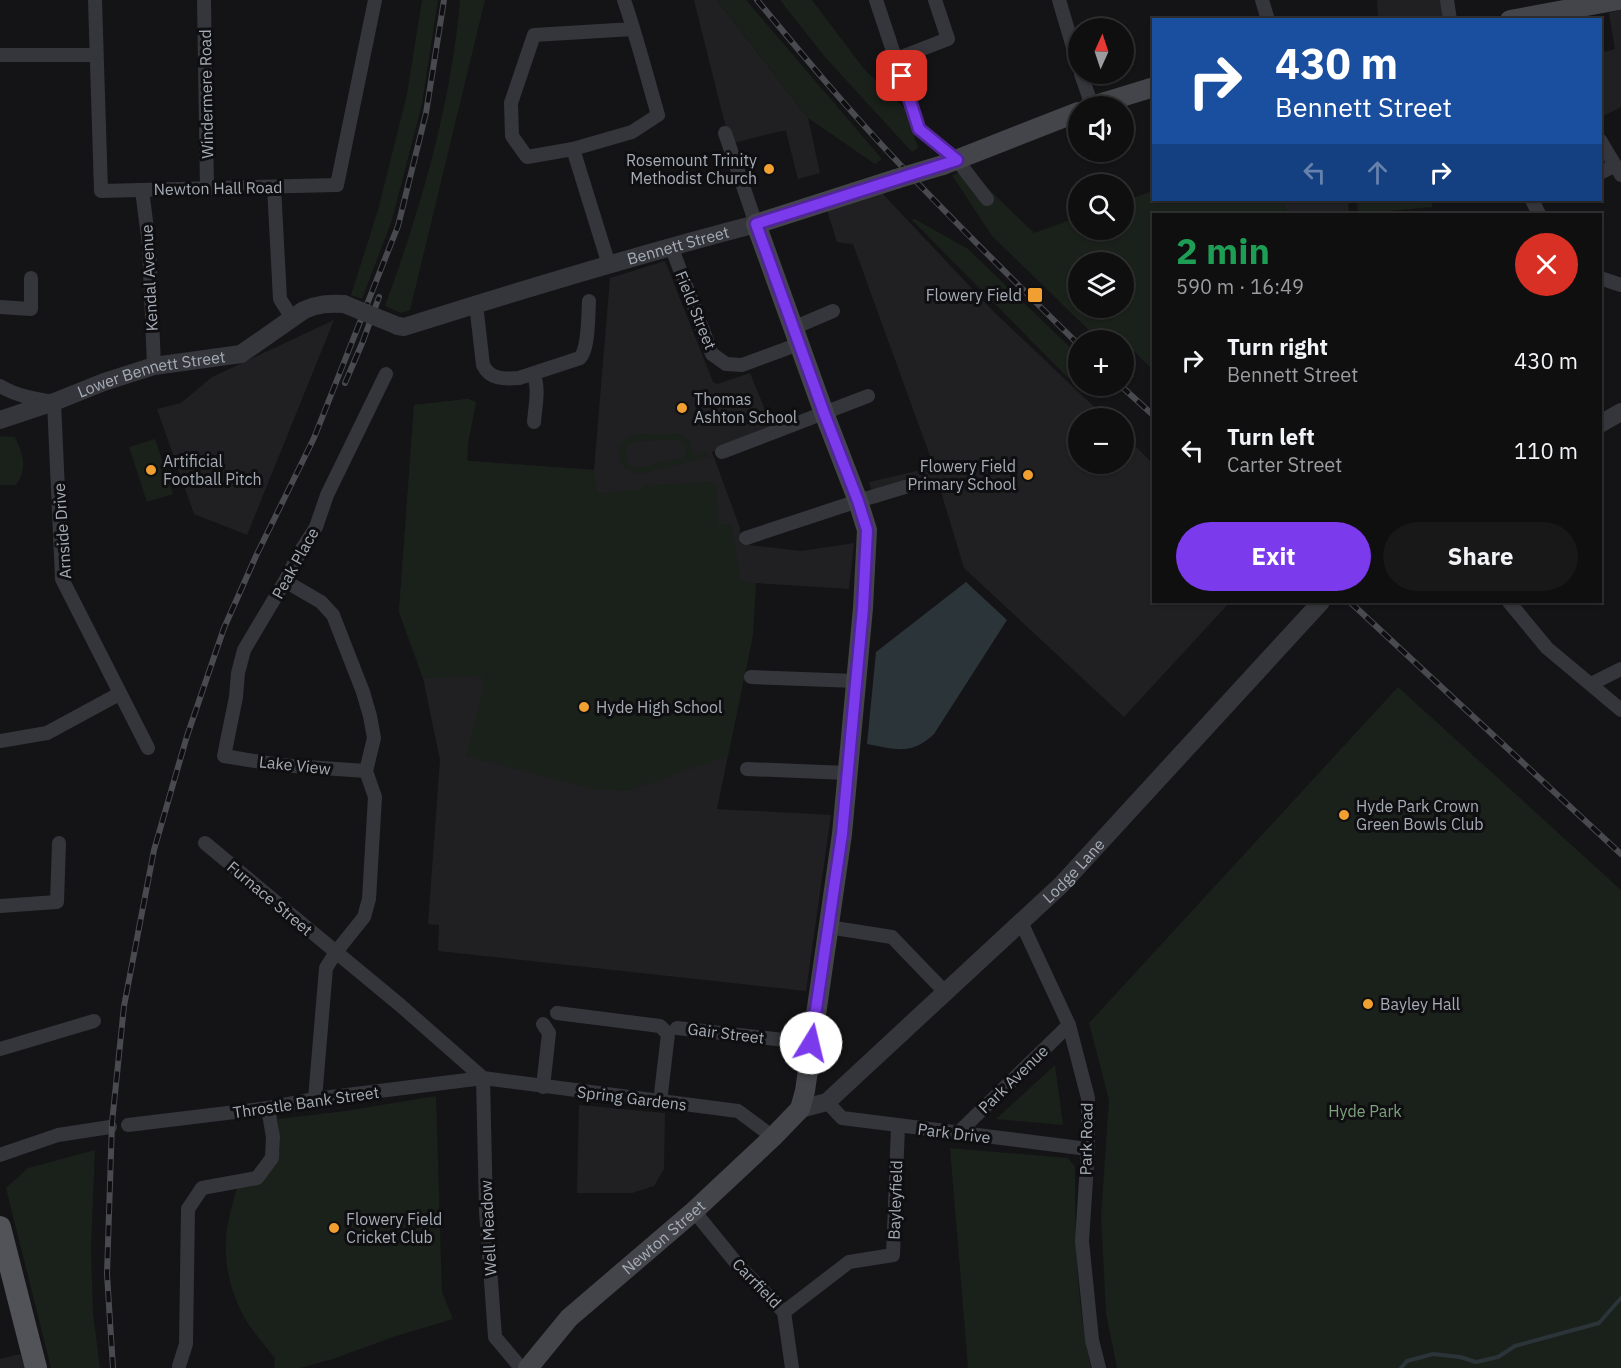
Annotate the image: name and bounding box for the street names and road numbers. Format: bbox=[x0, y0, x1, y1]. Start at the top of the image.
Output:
street label: Windermere Road bbox=[195, 29, 217, 159]
street label: Newton Hall Road bbox=[153, 177, 283, 199]
street label: Bennett Street bbox=[625, 222, 731, 269]
street label: Kendal Avenue bbox=[136, 224, 162, 332]
street label: Field Street bbox=[671, 268, 721, 352]
street label: Lower Bennett Street bbox=[74, 346, 227, 402]
street label: Arnside Drive bbox=[49, 482, 75, 580]
street label: Peak Place bbox=[267, 524, 323, 602]
street label: Lake View bbox=[258, 751, 332, 779]
street label: Lodge Lane bbox=[1038, 834, 1109, 907]
street label: Furnace Street bbox=[223, 856, 317, 940]
street label: Gair Street bbox=[686, 1018, 766, 1048]
street label: Park Avenue bbox=[974, 1041, 1052, 1117]
street label: Spring Gardens bbox=[576, 1081, 688, 1115]
street label: Throstle Bank Street bbox=[232, 1082, 380, 1122]
street label: Park Road bbox=[1075, 1102, 1097, 1176]
street label: Park Drive bbox=[916, 1119, 992, 1147]
street label: Bayleyfield bbox=[884, 1160, 906, 1240]
street label: Well Meadow bbox=[476, 1180, 500, 1276]
street label: Newton Street bbox=[618, 1196, 709, 1278]
street label: Carrfield bbox=[728, 1254, 786, 1312]

